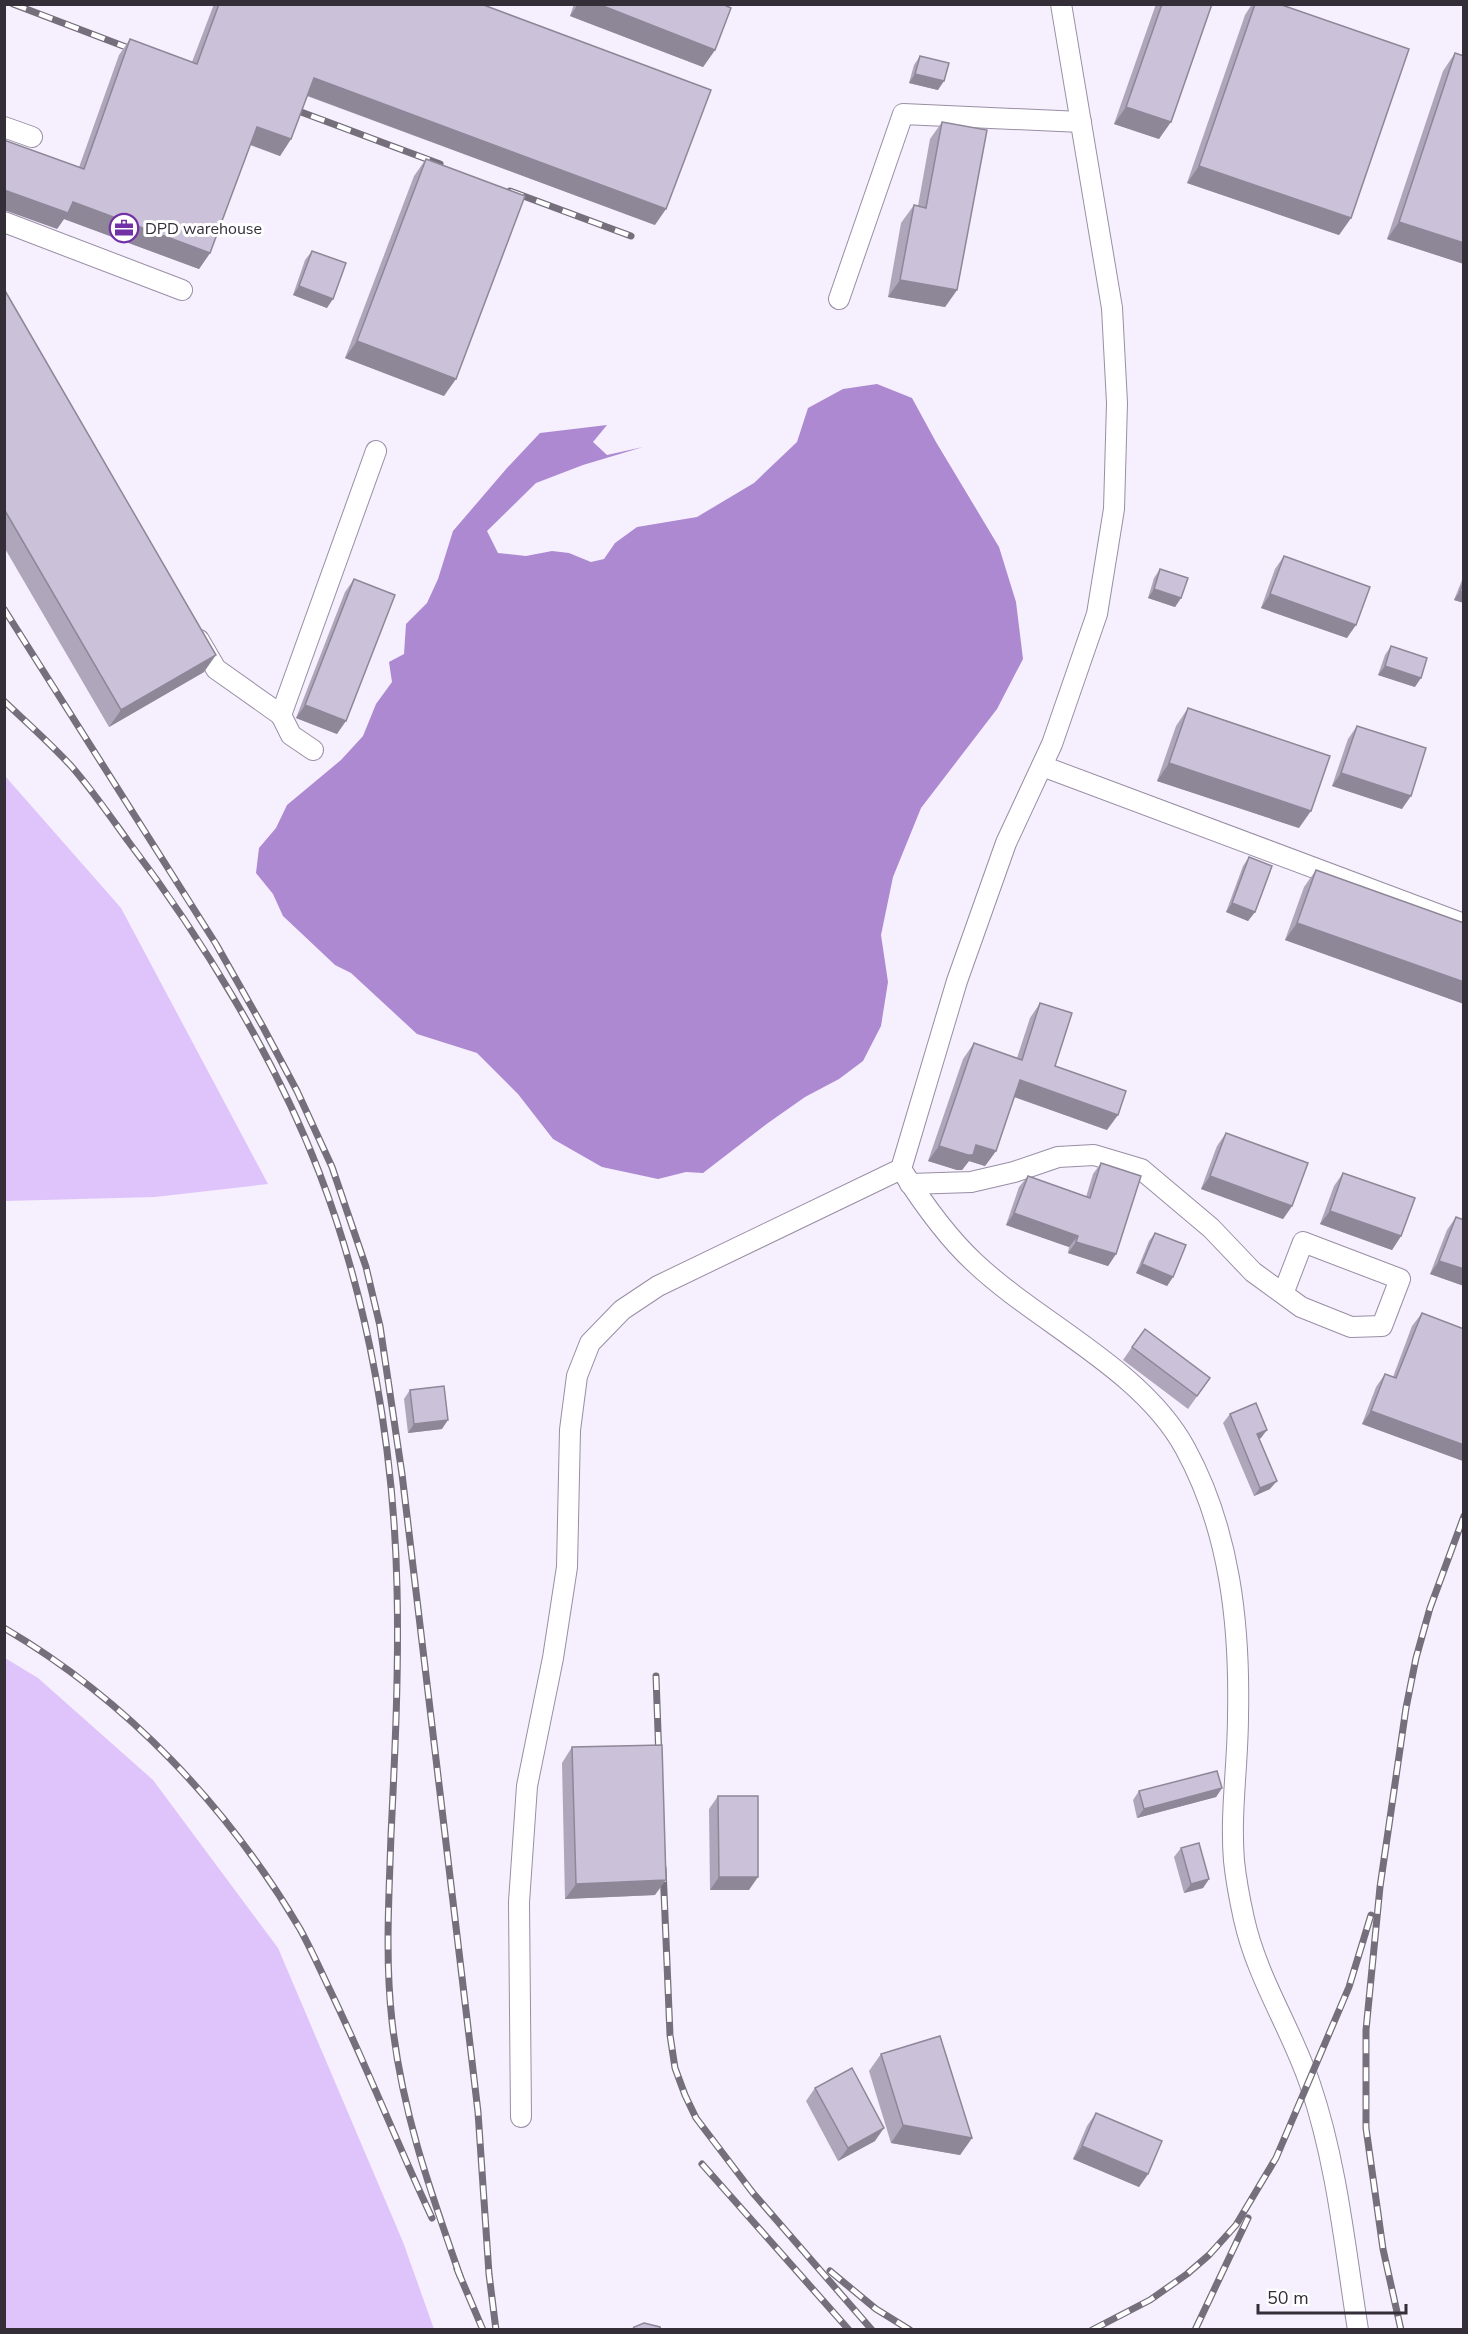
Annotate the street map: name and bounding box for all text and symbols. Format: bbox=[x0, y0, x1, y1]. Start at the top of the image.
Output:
office icon: DPD warehouse bbox=[108, 212, 140, 244]
place label: DPD warehouse bbox=[145, 218, 262, 240]
scale bar bbox=[1258, 2277, 1406, 2315]
text: 50 m bbox=[1267, 2286, 1309, 2310]

